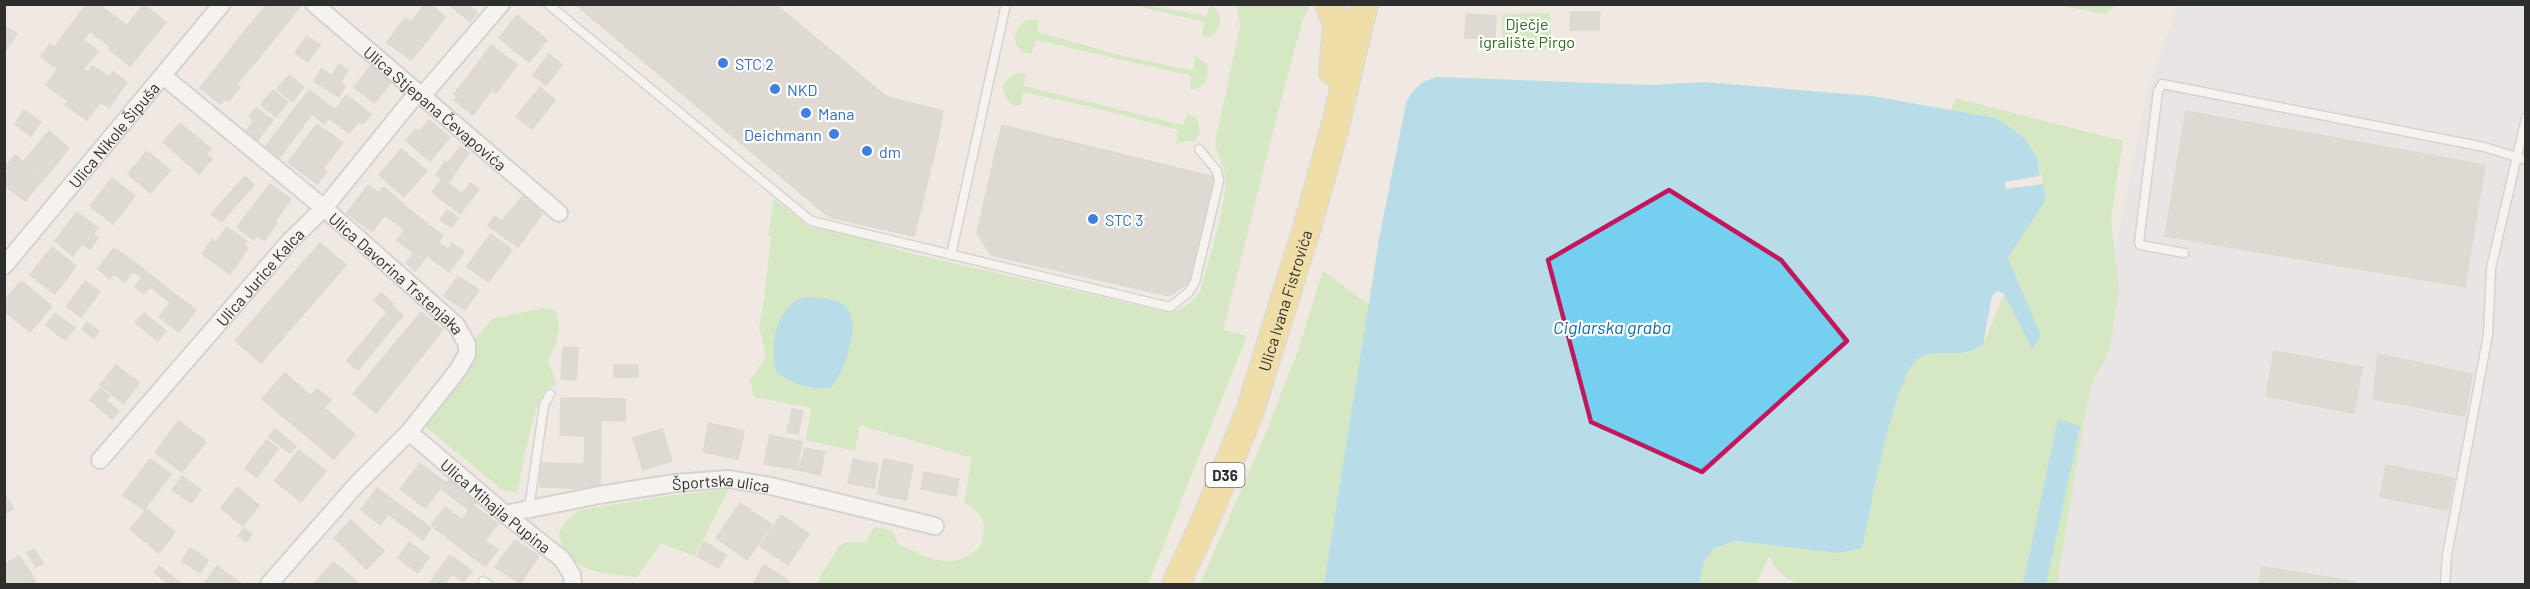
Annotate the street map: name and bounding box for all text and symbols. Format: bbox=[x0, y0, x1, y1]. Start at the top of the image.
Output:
park label: Dječje igralište Pirgo bbox=[1479, 14, 1575, 51]
street label: Ulica Stjepana Čevapovića bbox=[360, 42, 511, 174]
place label: STC 2 bbox=[735, 54, 774, 73]
marker: STC 2 bbox=[716, 56, 730, 70]
street label: Ulica Nikole Šipuša bbox=[64, 78, 163, 191]
place label: NKD bbox=[787, 80, 817, 99]
marker: NKD bbox=[768, 82, 782, 96]
place label: Mana bbox=[818, 104, 854, 123]
marker: Mana bbox=[799, 106, 813, 120]
place label: Deichmann bbox=[744, 125, 822, 144]
marker: Deichmann bbox=[827, 127, 841, 141]
place label: dm bbox=[879, 142, 901, 161]
marker: dm bbox=[860, 144, 874, 158]
street label: Ulica Davorina Trstenjaka bbox=[326, 208, 469, 337]
place label: STC 3 bbox=[1105, 210, 1144, 229]
marker: STC 3 bbox=[1086, 212, 1100, 226]
street label: Ulica Jurice Kalca bbox=[211, 224, 307, 329]
street label: Ulica Ivana Fistrovića bbox=[1253, 228, 1315, 373]
water label: Ciglarska graba bbox=[1553, 316, 1671, 338]
street label: Ulica Mihajla Pupina bbox=[437, 454, 555, 556]
road number: D36 bbox=[1206, 463, 1244, 487]
street label: Športska ulica bbox=[671, 469, 771, 495]

